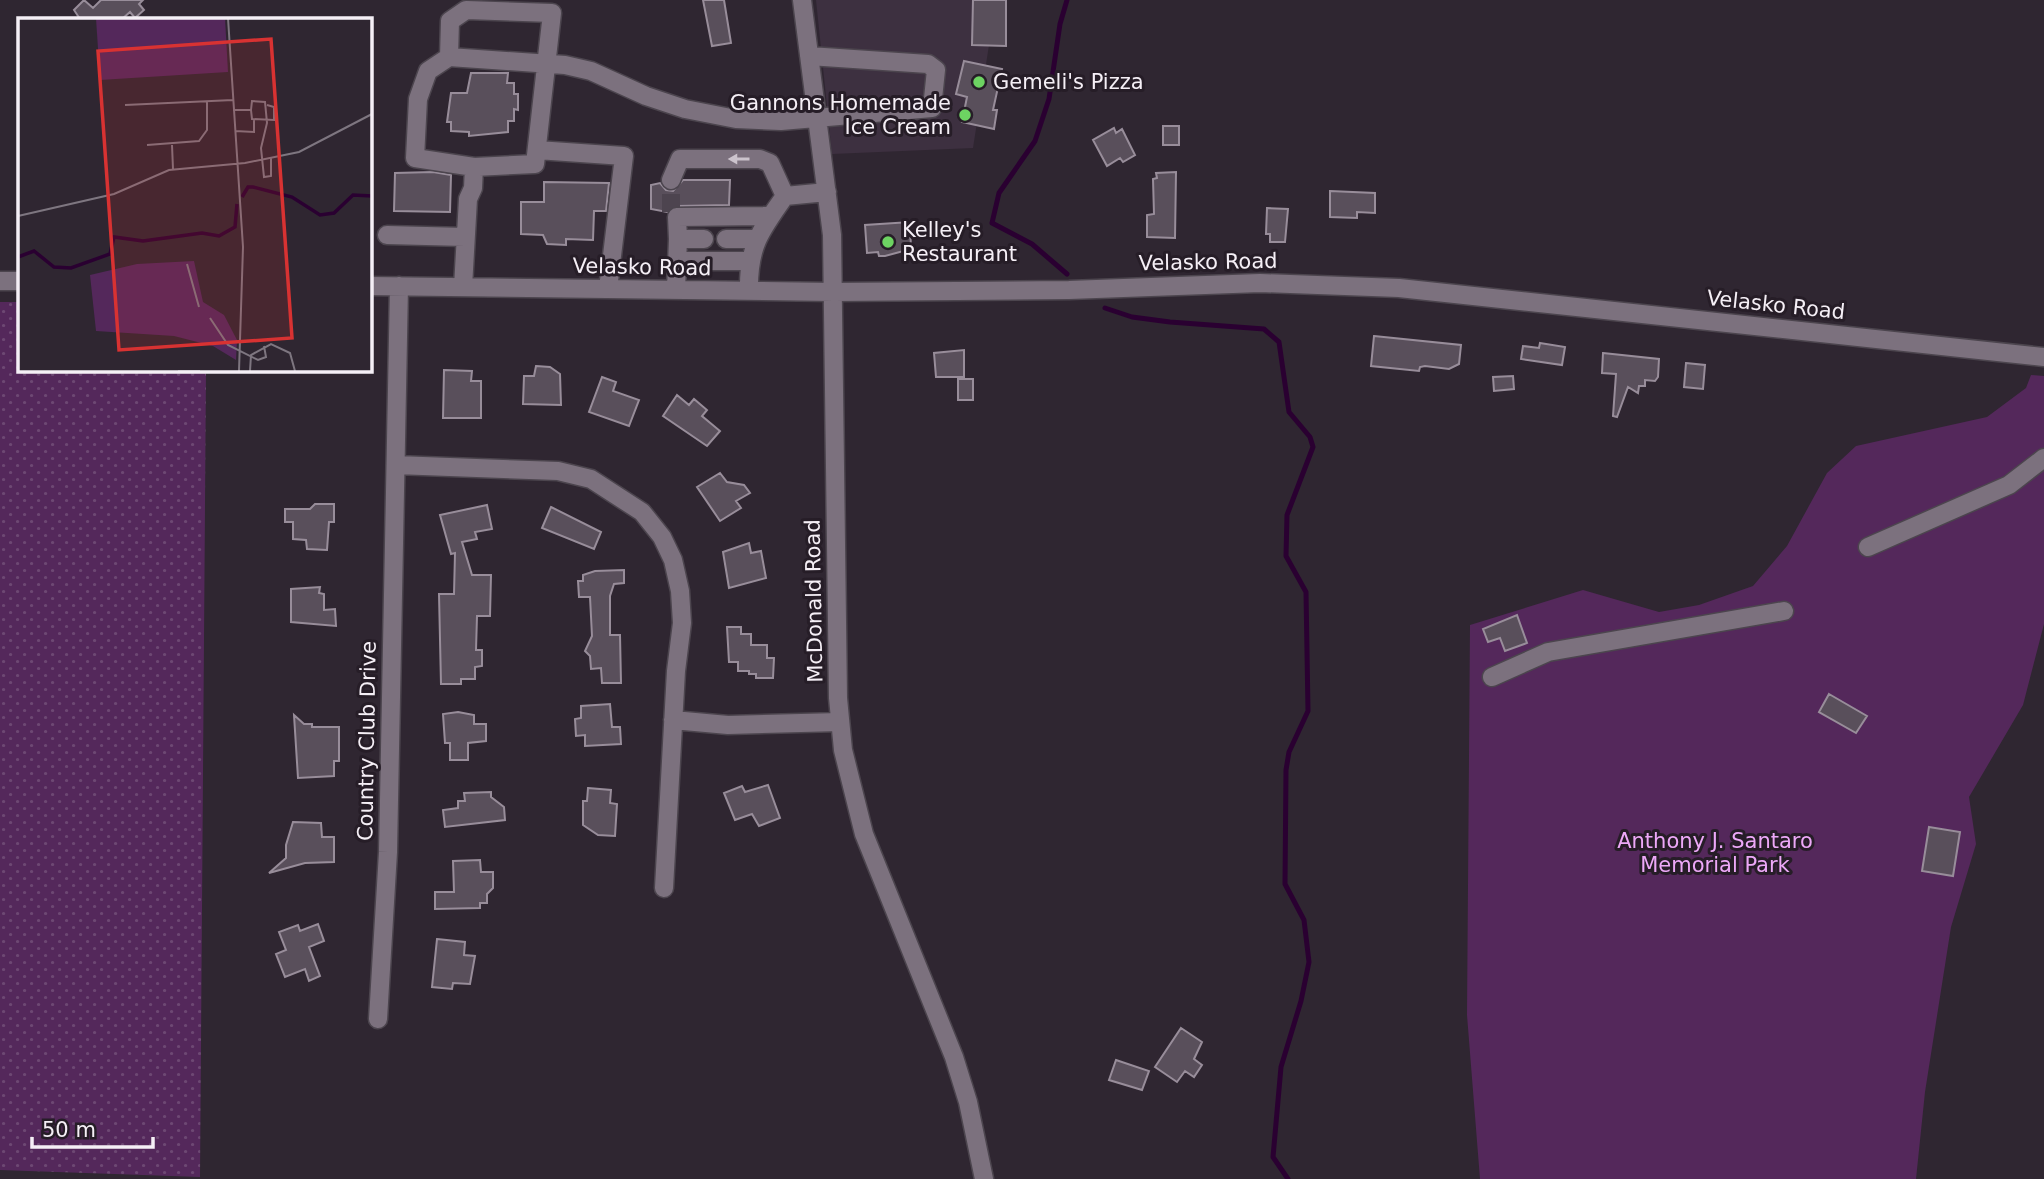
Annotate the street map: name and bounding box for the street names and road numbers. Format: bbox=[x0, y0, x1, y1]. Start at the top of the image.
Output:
street label: Velasko Road bbox=[1138, 249, 1278, 275]
street label: Velasko Road bbox=[572, 254, 712, 280]
street label: Velasko Road bbox=[1706, 286, 1846, 324]
street label: McDonald Road bbox=[801, 519, 827, 683]
street label: Country Club Drive bbox=[353, 641, 381, 841]

